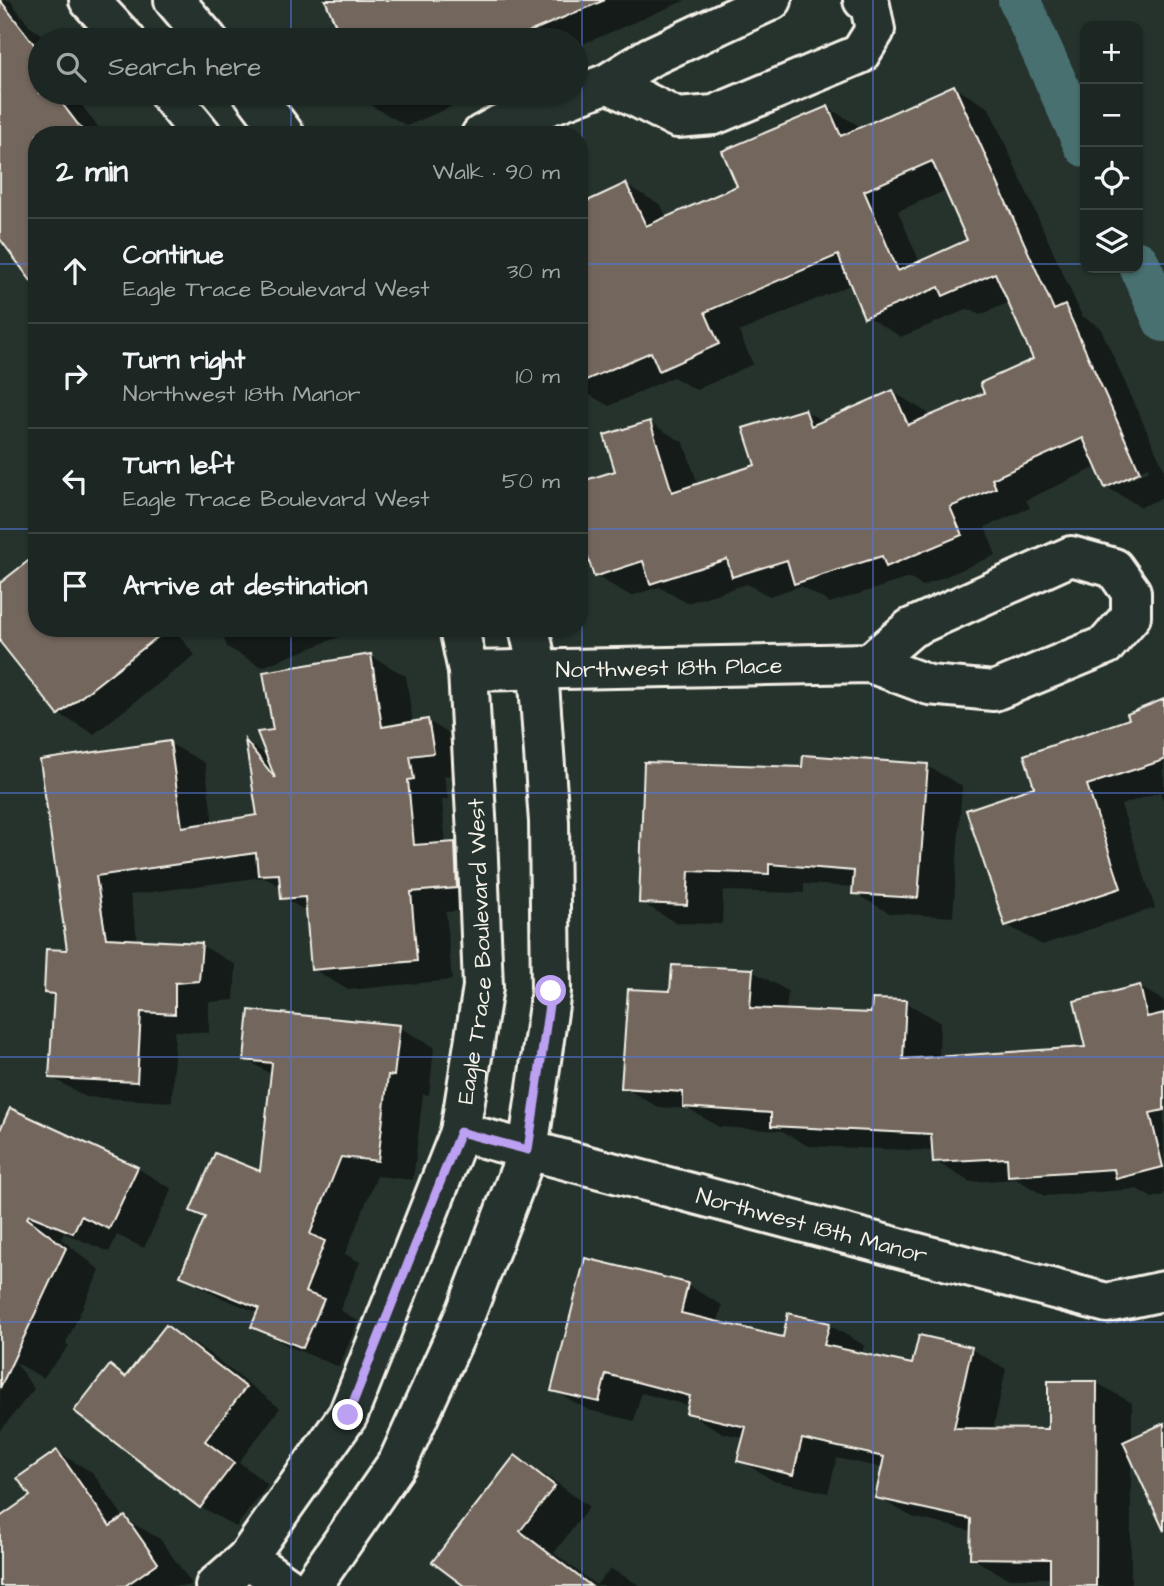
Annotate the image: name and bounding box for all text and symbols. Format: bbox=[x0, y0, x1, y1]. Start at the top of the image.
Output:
map controls bbox=[1080, 21, 1143, 273]
button: + bbox=[1080, 21, 1143, 84]
search box bbox=[28, 28, 588, 105]
icon: search bbox=[52, 48, 90, 86]
text: Search here bbox=[108, 49, 261, 85]
button: − bbox=[1080, 84, 1143, 147]
button: locate bbox=[1080, 147, 1143, 210]
text: 2 min bbox=[56, 151, 128, 193]
text: Walk · 90 m bbox=[433, 156, 560, 188]
button: layers bbox=[1080, 210, 1143, 273]
text: Continue bbox=[123, 237, 224, 273]
icon: ahead bbox=[56, 252, 94, 290]
text: 30 m bbox=[507, 255, 560, 287]
text: Eagle Trace Boulevard West bbox=[123, 273, 430, 305]
text: Turn right bbox=[123, 342, 245, 378]
icon: right bbox=[56, 357, 94, 395]
text: 10 m bbox=[515, 360, 560, 392]
text: Northwest 18th Manor bbox=[123, 378, 360, 410]
text: Turn left bbox=[123, 447, 234, 483]
icon: left bbox=[56, 462, 94, 500]
text: 50 m bbox=[502, 465, 560, 497]
text: Eagle Trace Boulevard West bbox=[123, 483, 430, 515]
icon: arrive bbox=[56, 567, 94, 605]
text: Arrive at destination bbox=[123, 568, 368, 604]
street label: Northwest 18th Place bbox=[555, 650, 783, 686]
street label: Eagle Trace Boulevard West bbox=[450, 797, 500, 1106]
route start bbox=[535, 975, 566, 1006]
street label: Northwest 18th Manor bbox=[693, 1180, 931, 1272]
route end bbox=[332, 1399, 363, 1430]

